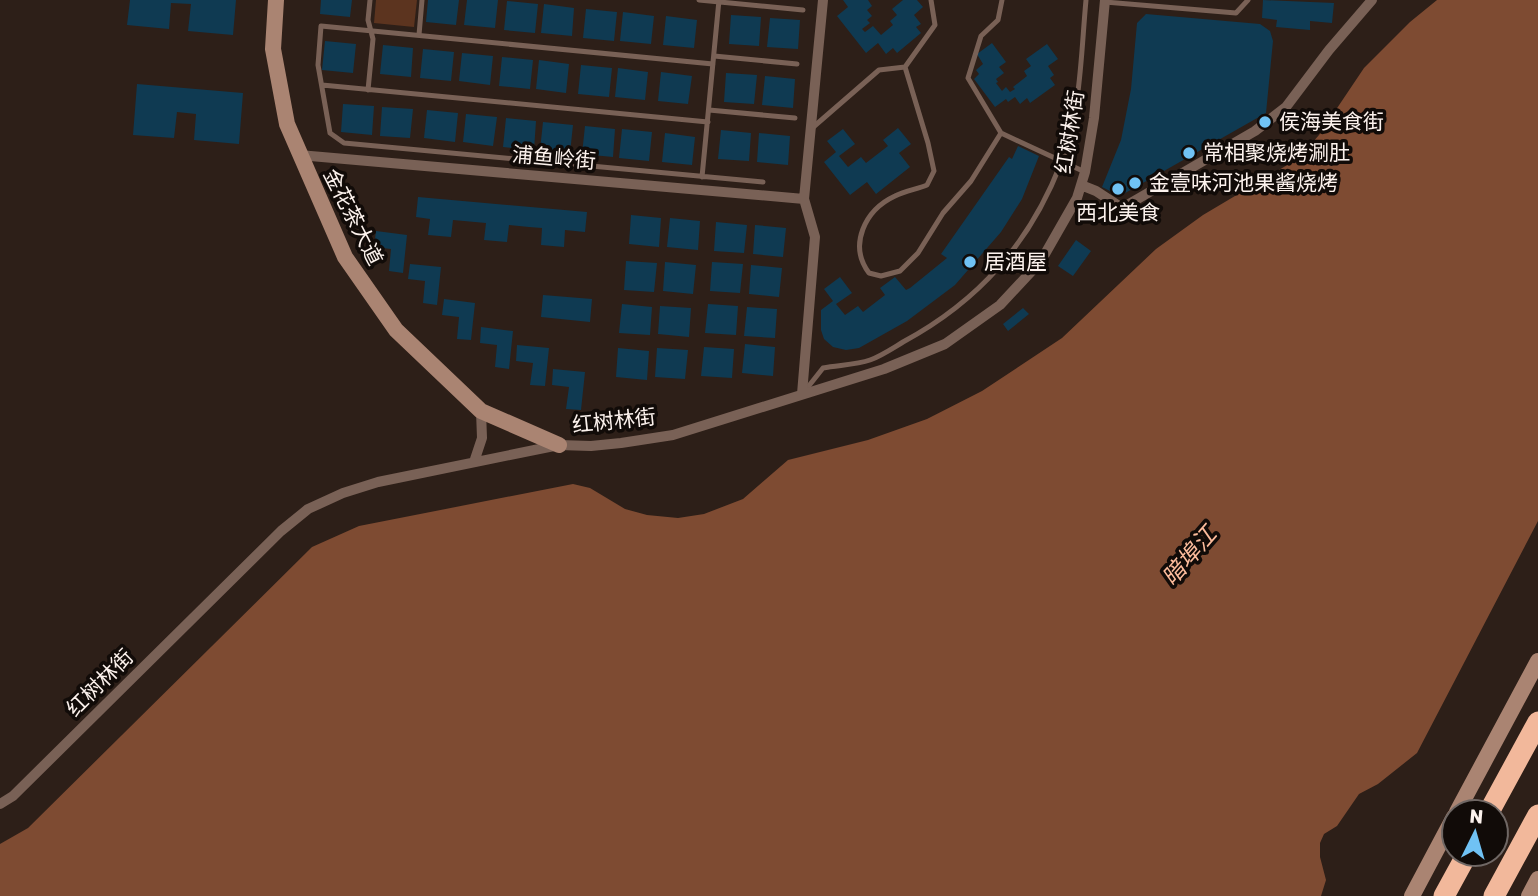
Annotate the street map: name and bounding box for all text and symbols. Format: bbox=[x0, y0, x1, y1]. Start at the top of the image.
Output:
street label: 红树林街 bbox=[1051, 88, 1088, 175]
place label: 侯海美食街 bbox=[1279, 109, 1384, 134]
marker: 侯海美食街 bbox=[1257, 114, 1273, 130]
place label: 常相聚烧烤涮肚 bbox=[1203, 140, 1350, 165]
street label: 浦鱼岭街 bbox=[511, 141, 597, 174]
marker: 常相聚烧烤涮肚 bbox=[1181, 145, 1197, 161]
street label: 金花茶大道 bbox=[318, 164, 388, 269]
place label: 金壹味河池果酱烧烤 bbox=[1149, 170, 1338, 195]
marker: 金壹味河池果酱烧烤 bbox=[1127, 175, 1143, 191]
marker: 西北美食 bbox=[1110, 181, 1126, 197]
place label: 西北美食 bbox=[1076, 200, 1160, 225]
place label: 居酒屋 bbox=[984, 249, 1047, 274]
marker: 居酒屋 bbox=[962, 254, 978, 270]
street label: 红树林街 bbox=[571, 404, 657, 437]
water label: 暗埠江 bbox=[1156, 519, 1224, 591]
street label: 红树林街 bbox=[61, 644, 138, 721]
north arrow bbox=[1440, 798, 1510, 868]
text: N bbox=[1469, 805, 1484, 829]

